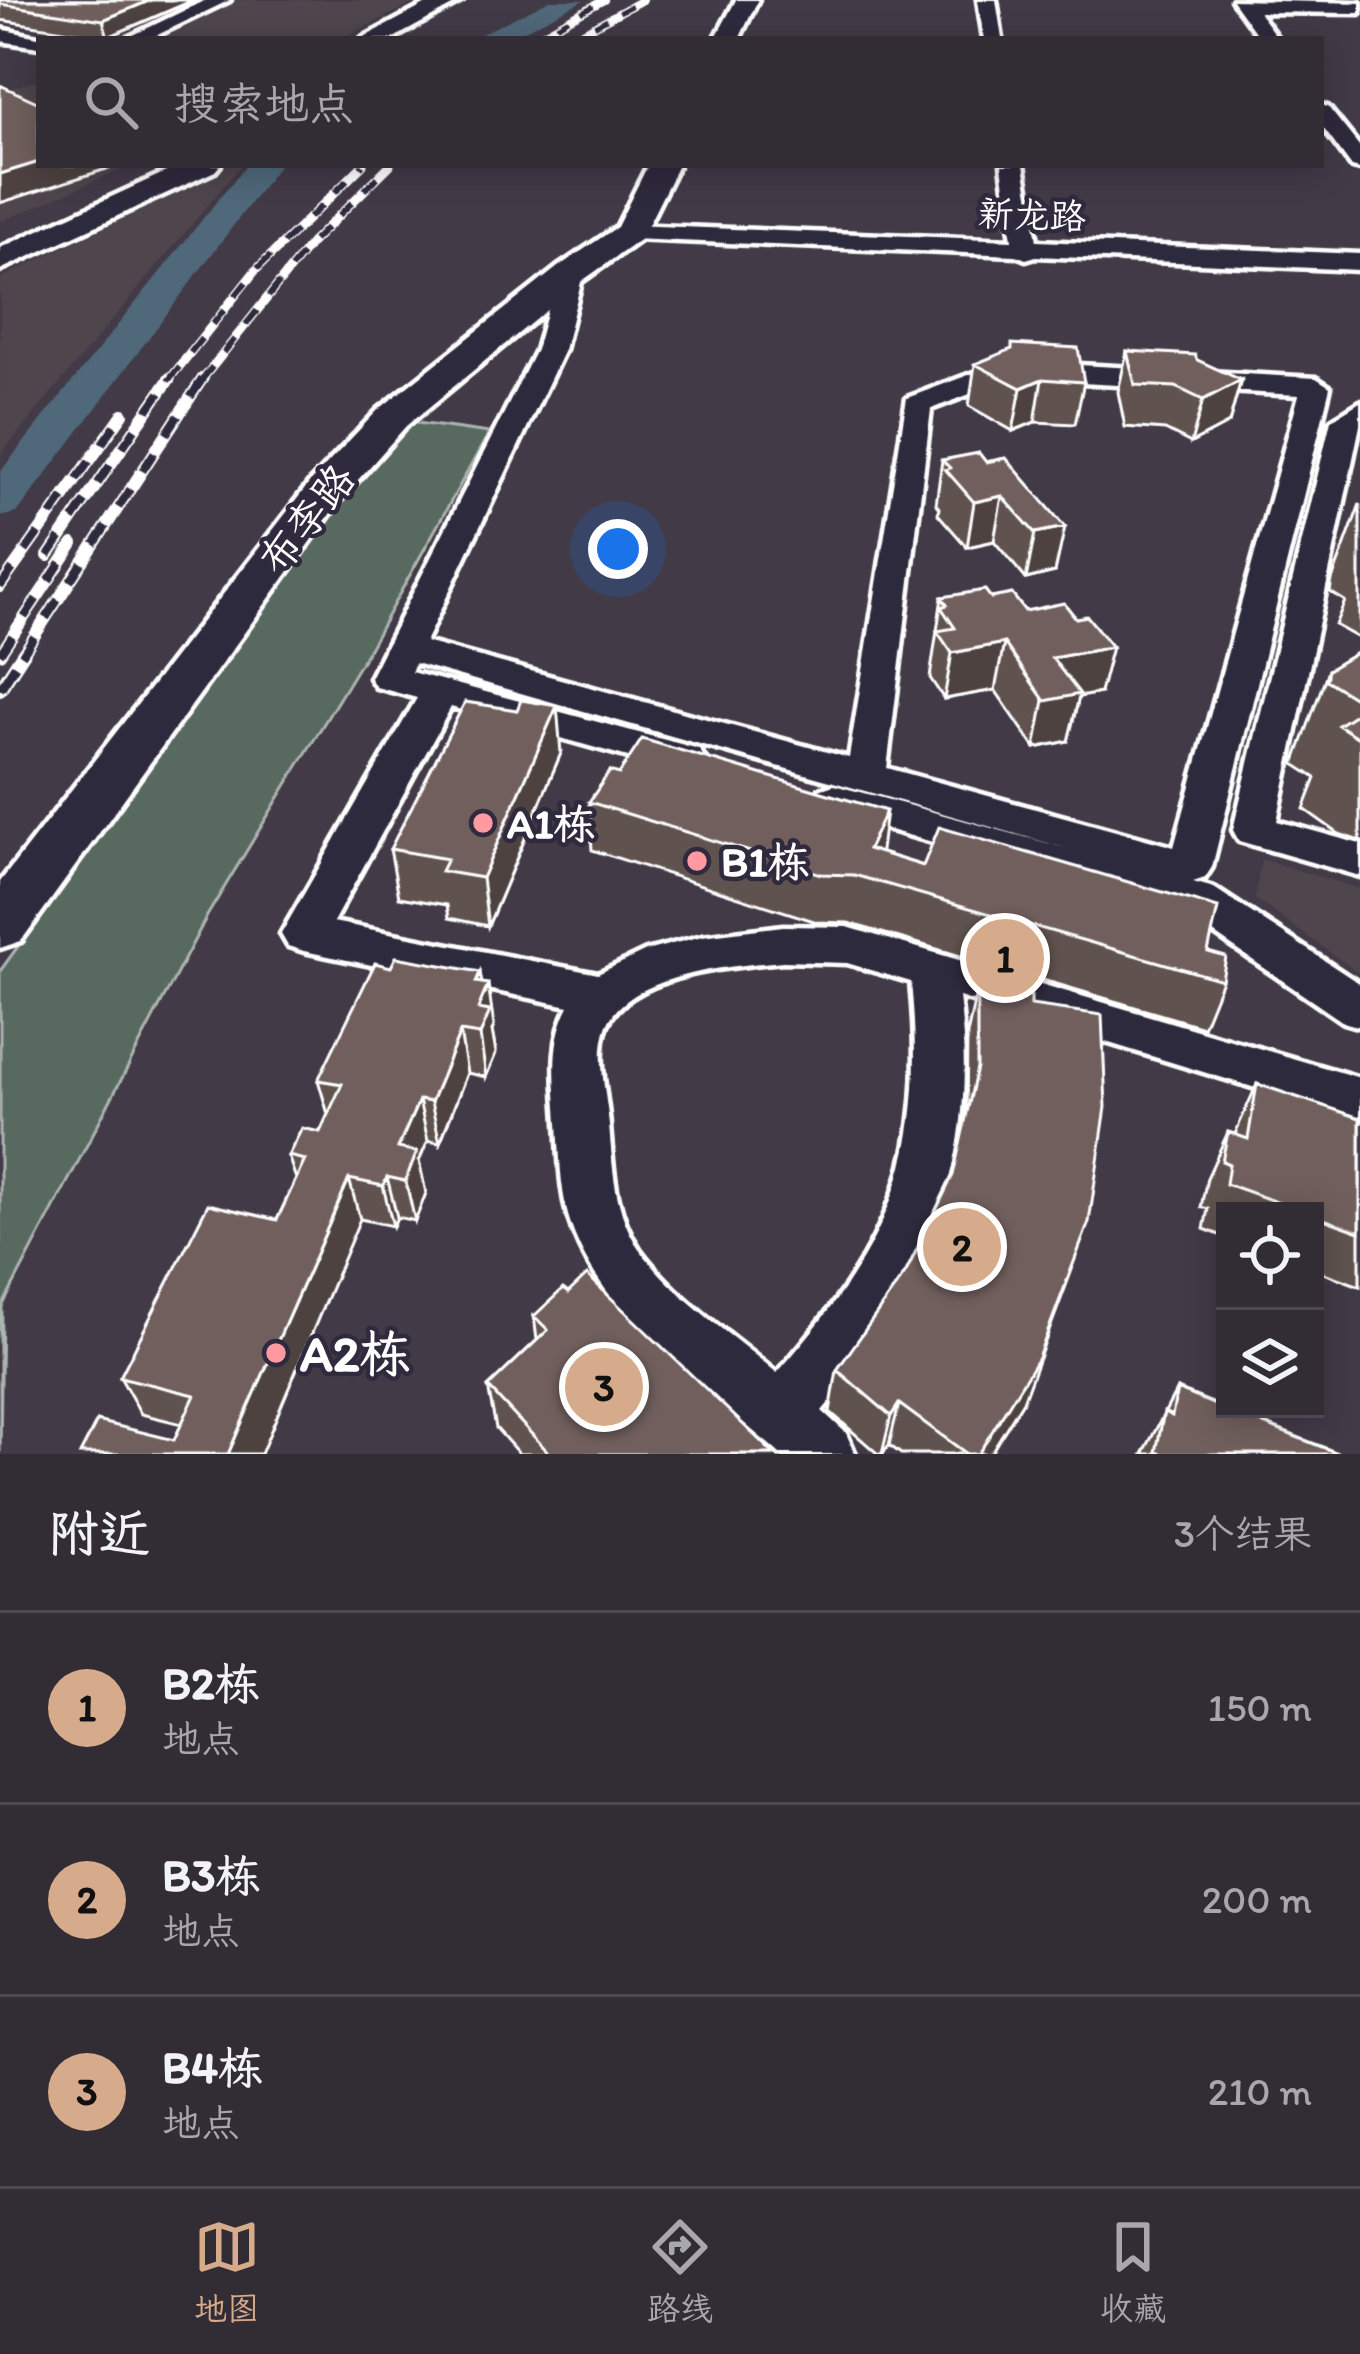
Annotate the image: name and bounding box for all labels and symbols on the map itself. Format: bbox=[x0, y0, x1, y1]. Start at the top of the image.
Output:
street label: 新龙路 bbox=[977, 192, 1087, 238]
street label: 布李路 bbox=[248, 454, 366, 584]
your location bbox=[588, 519, 648, 579]
place label: A1栋 bbox=[507, 798, 595, 849]
marker: A1栋 bbox=[470, 810, 496, 836]
place label: B1栋 bbox=[721, 836, 810, 887]
marker: B1栋 bbox=[684, 848, 710, 874]
pin: 1 bbox=[966, 913, 1044, 1003]
pin: 2 bbox=[923, 1202, 1001, 1292]
place label: A2栋 bbox=[300, 1323, 410, 1384]
marker: A2栋 bbox=[263, 1340, 289, 1366]
pin: 3 bbox=[565, 1342, 643, 1432]

